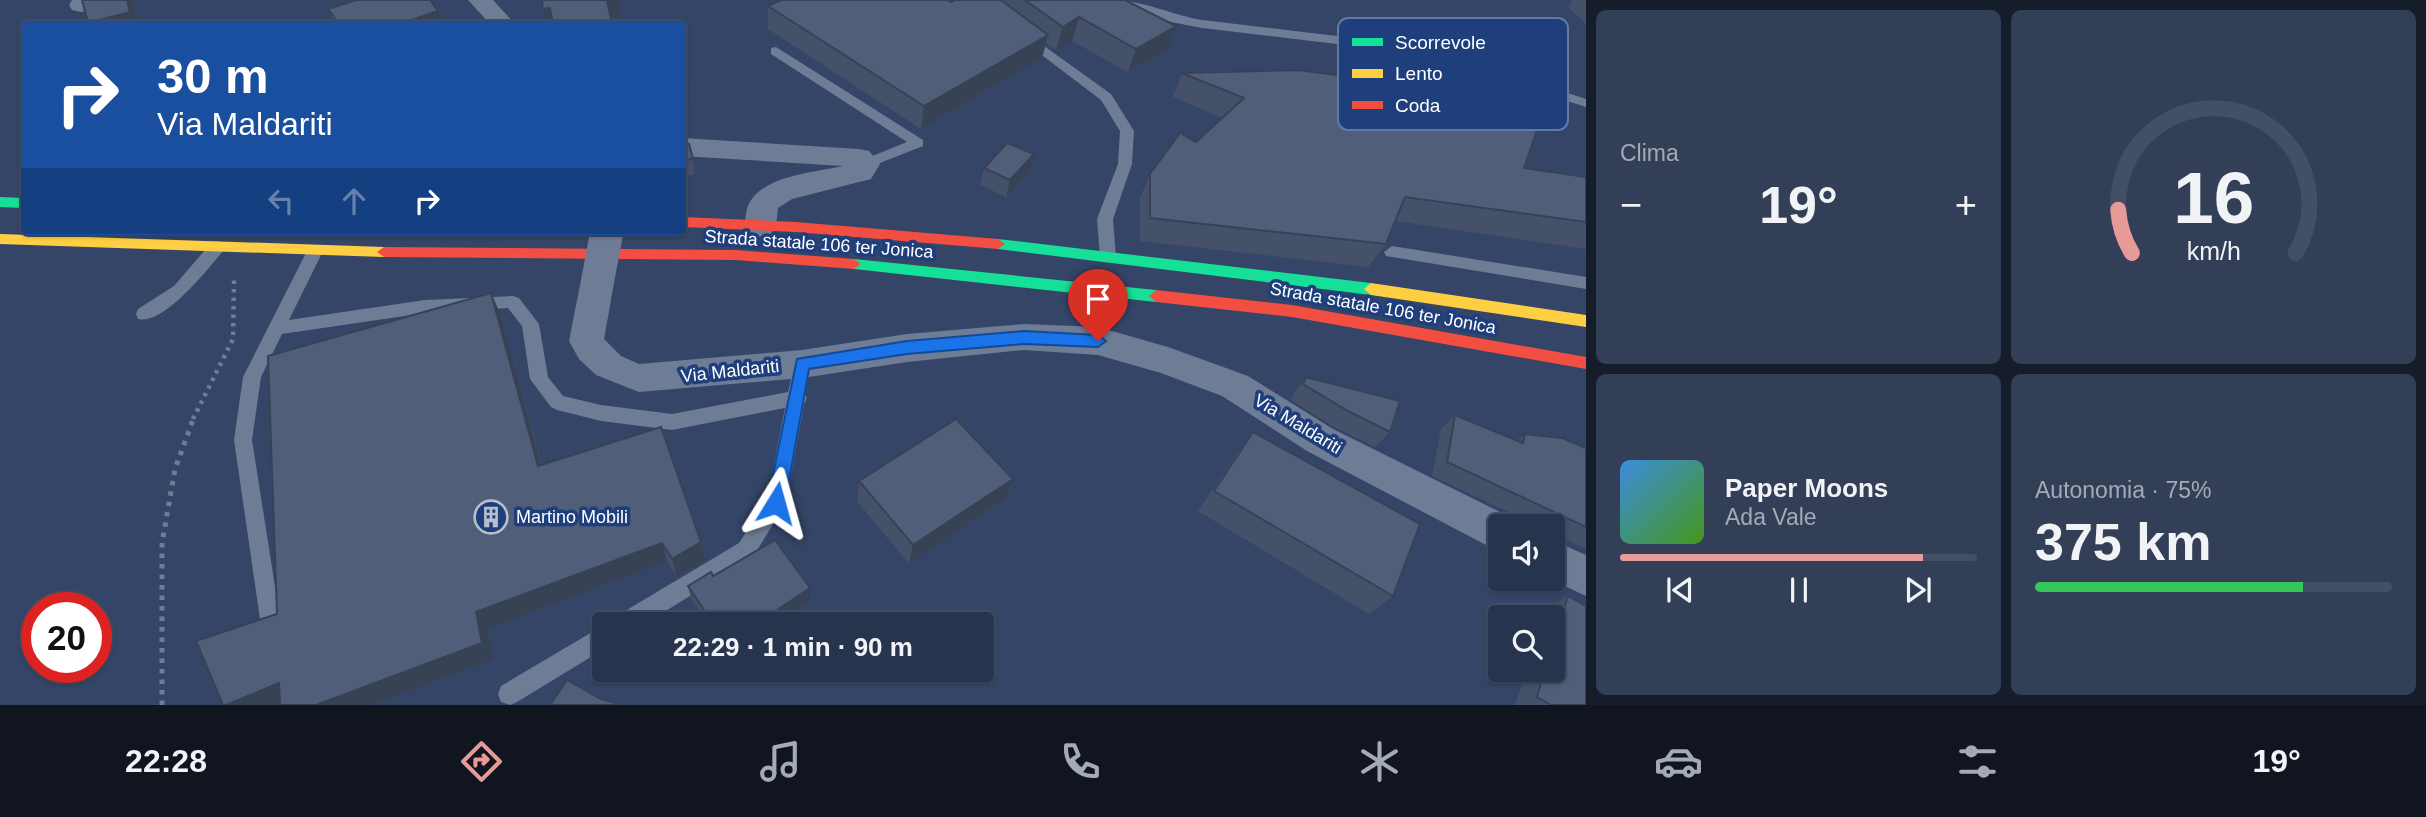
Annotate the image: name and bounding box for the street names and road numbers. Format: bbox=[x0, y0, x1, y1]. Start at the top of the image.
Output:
street label: Strada statale 106 ter Jonica bbox=[704, 226, 935, 262]
street label: Strada statale 106 ter Jonica bbox=[1268, 278, 1499, 338]
street label: Via Maldariti bbox=[680, 356, 780, 386]
street label: Via Maldariti bbox=[1251, 390, 1345, 458]

